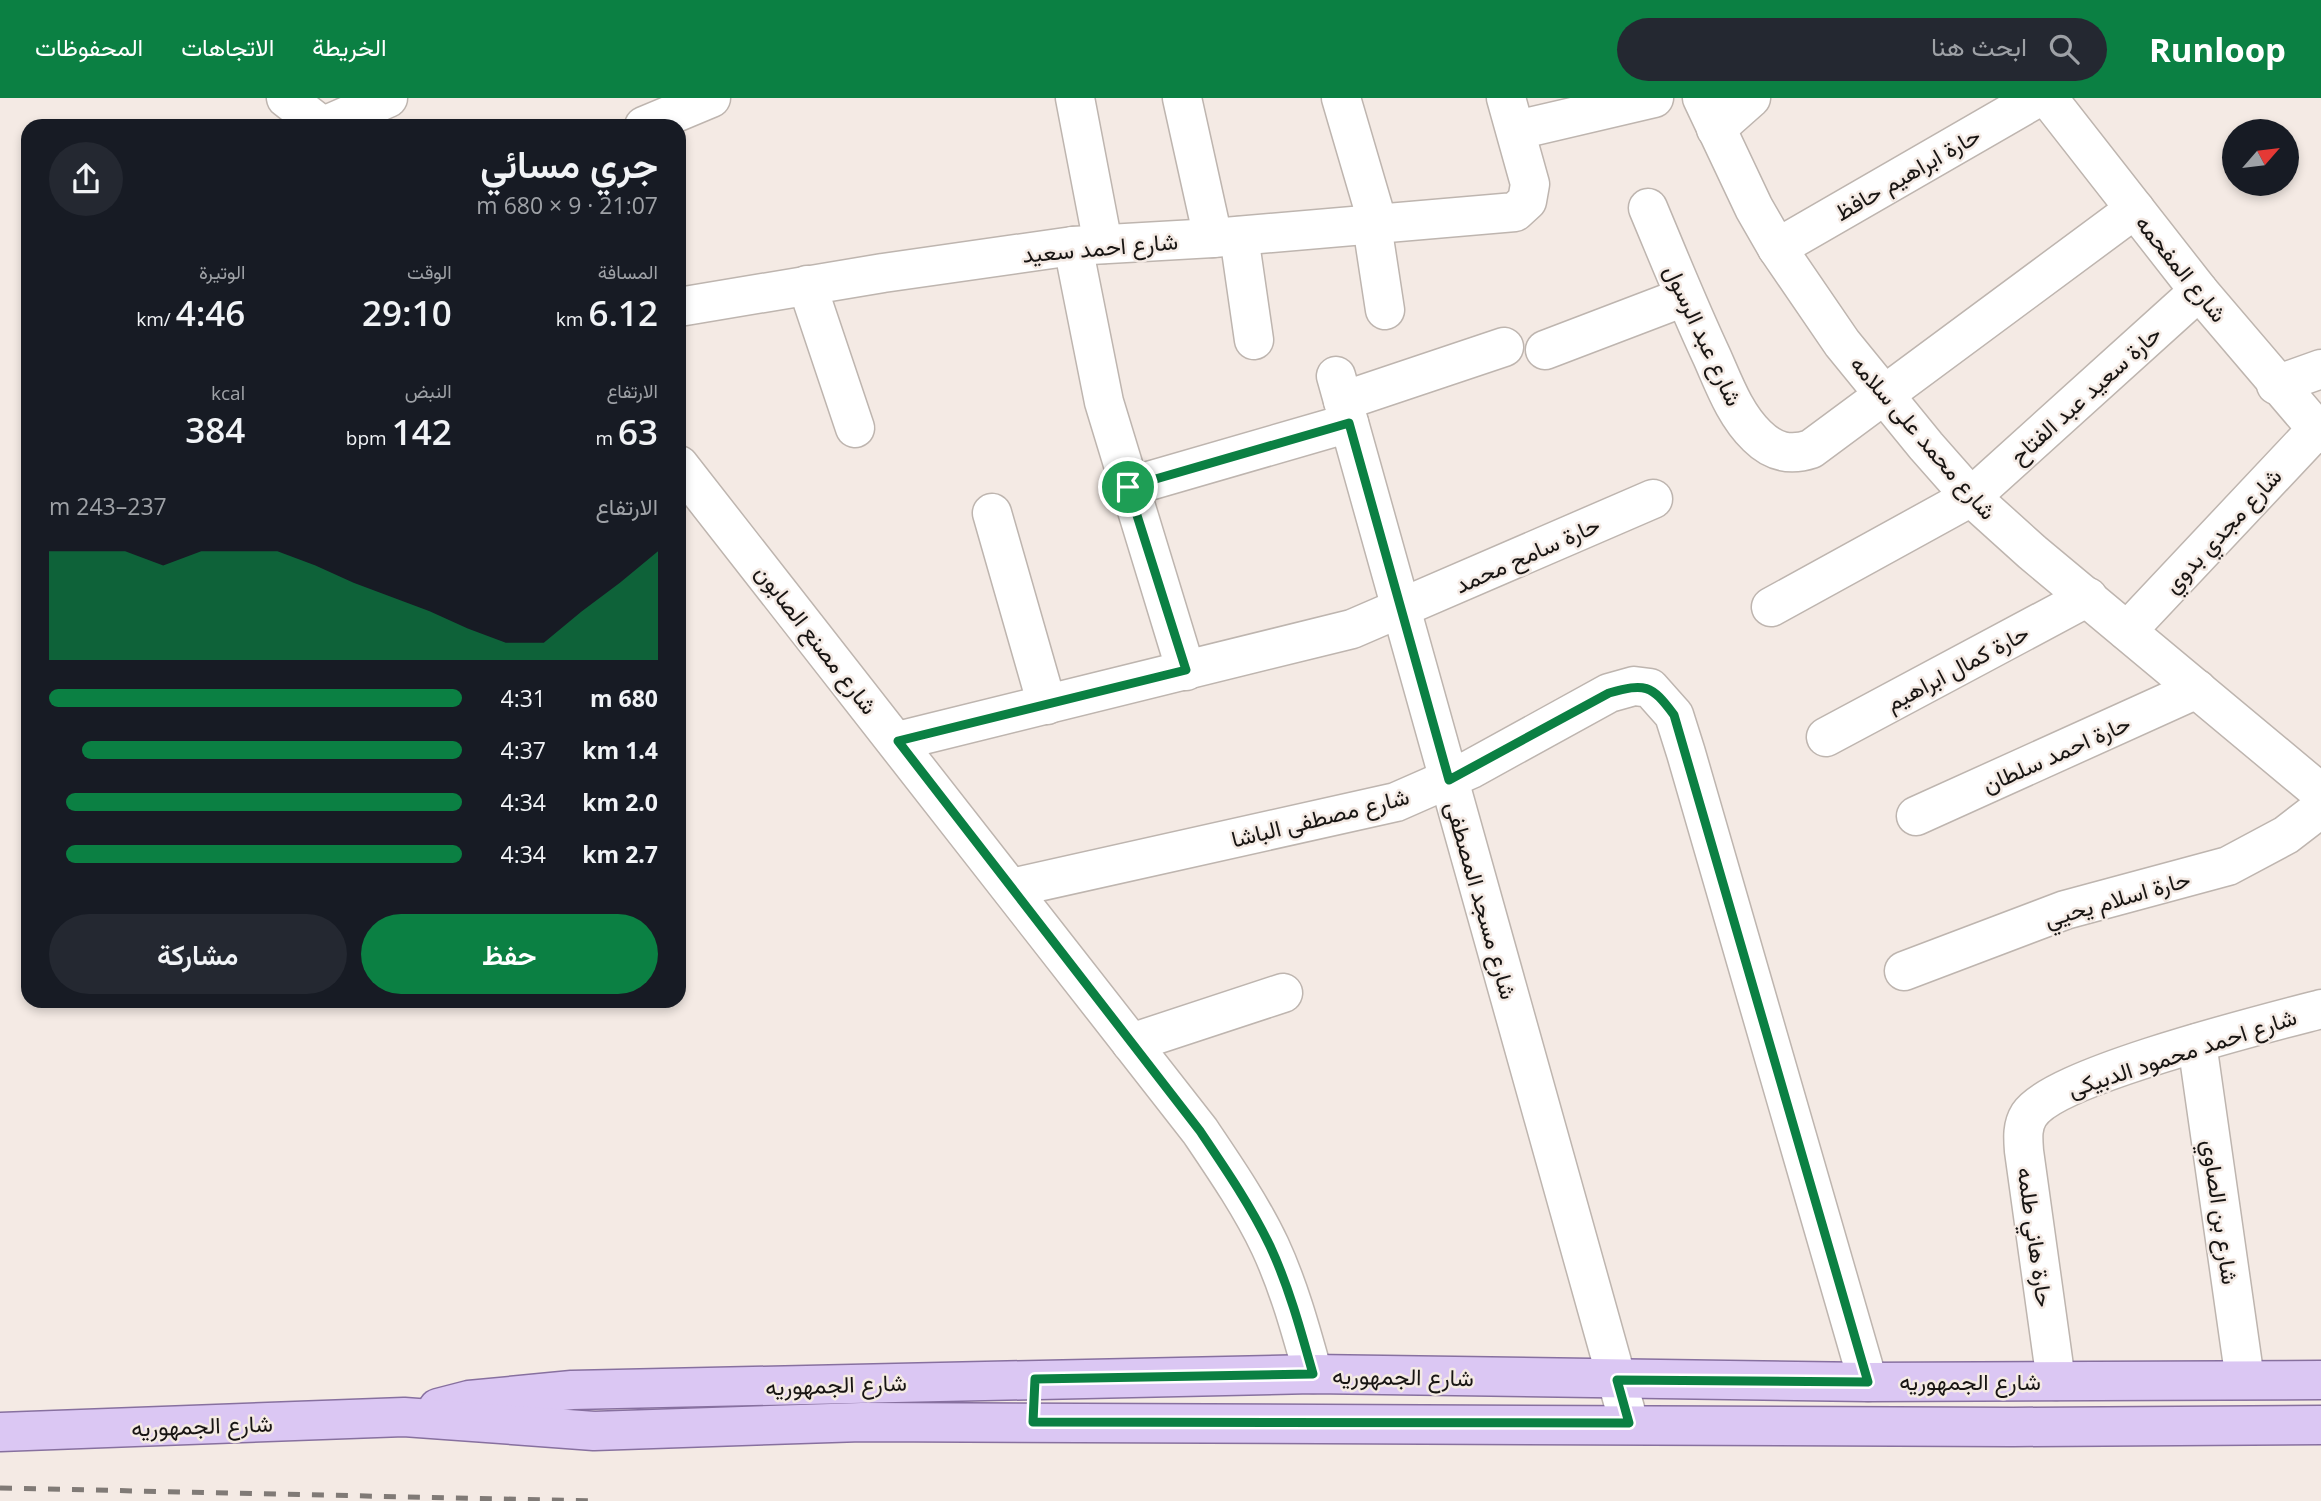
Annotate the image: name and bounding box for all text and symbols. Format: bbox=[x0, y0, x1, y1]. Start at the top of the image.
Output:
search box bbox=[1617, 18, 2107, 81]
text: Runloop bbox=[2149, 27, 2286, 72]
text: ابحث هنا bbox=[1931, 28, 2027, 64]
text: المحفوظات bbox=[35, 30, 143, 63]
text: الاتجاهات bbox=[181, 30, 274, 63]
text: الخريطة bbox=[312, 30, 387, 63]
icon: search bbox=[2045, 30, 2083, 68]
street label: حارة ابراهيم حافظ bbox=[1828, 118, 1986, 228]
north arrow bbox=[2222, 119, 2300, 196]
map controls bbox=[2222, 119, 2299, 196]
text: جري مسائي bbox=[480, 137, 658, 189]
button: share bbox=[49, 142, 123, 216]
text: 21:07 · 9 × 680 m bbox=[476, 189, 658, 221]
street label: شارع المفحمه bbox=[2128, 208, 2235, 329]
street label: شارع احمد سعيد bbox=[1021, 224, 1179, 271]
text: الوتيرة bbox=[199, 259, 245, 285]
text: الوقت bbox=[407, 259, 452, 285]
text: المسافة bbox=[598, 259, 658, 285]
street label: شارع عبد الرسول bbox=[1656, 259, 1751, 411]
text: 4:46 bbox=[176, 289, 245, 336]
text: 29:10 bbox=[362, 289, 452, 336]
text: 6.12 bbox=[588, 289, 658, 336]
text: /km bbox=[136, 306, 176, 332]
text: km bbox=[556, 306, 588, 332]
street label: حارة سعيد عبد الفتاح bbox=[2002, 317, 2168, 471]
street label: شارع محمد على سلامه bbox=[1843, 348, 2004, 527]
text: النبض bbox=[405, 378, 452, 404]
text: الارتفاع bbox=[606, 378, 658, 404]
text: kcal bbox=[211, 380, 245, 406]
text: 384 bbox=[185, 406, 245, 453]
text: 142 bbox=[392, 408, 452, 455]
text: 63 bbox=[618, 408, 658, 455]
text: bpm bbox=[346, 425, 392, 451]
text: m bbox=[595, 425, 618, 451]
pin bbox=[1098, 457, 1158, 517]
street label: شارع مجدي بدوي bbox=[2156, 461, 2291, 602]
icon: arrive bbox=[1109, 468, 1147, 506]
text: 237–243 m bbox=[49, 490, 167, 522]
text: الارتفاع bbox=[596, 490, 658, 522]
street label: حارة سامح محمد bbox=[1449, 508, 1605, 601]
street label: شارع مصنع الصابون bbox=[748, 557, 886, 721]
street label: حارة كمال ابراهيم bbox=[1880, 616, 2034, 718]
text: 4:31 bbox=[501, 682, 546, 714]
text: 680 m bbox=[590, 682, 658, 714]
street label: حارة احمد سلطان bbox=[1977, 706, 2135, 800]
text: 4:37 bbox=[501, 734, 546, 766]
text: 1.4 km bbox=[582, 734, 658, 766]
street label: شارع مصطفى الباشا bbox=[1228, 779, 1413, 856]
text: 4:34 bbox=[501, 786, 546, 818]
text: 2.0 km bbox=[582, 786, 658, 818]
street label: شارع مسجد المصطفى bbox=[1437, 797, 1526, 1003]
text: 4:34 bbox=[501, 838, 546, 870]
text: 2.7 km bbox=[582, 838, 658, 870]
street label: حارة اسلام يحيي bbox=[2040, 862, 2195, 938]
button: مشاركة bbox=[49, 914, 347, 994]
button: حفظ bbox=[361, 914, 658, 994]
street label: شارع احمد محمود الدبيكى bbox=[2064, 1000, 2301, 1105]
street label: شارع بن الصاوي bbox=[2191, 1138, 2247, 1287]
street label: حارة هاني طلمه bbox=[2006, 1165, 2062, 1310]
street label: شارع الجمهوريه bbox=[1332, 1359, 1474, 1394]
street label: شارع الجمهوريه bbox=[1899, 1365, 2041, 1398]
street label: شارع الجمهوريه bbox=[765, 1366, 907, 1403]
street label: شارع الجمهوريه bbox=[131, 1407, 273, 1444]

